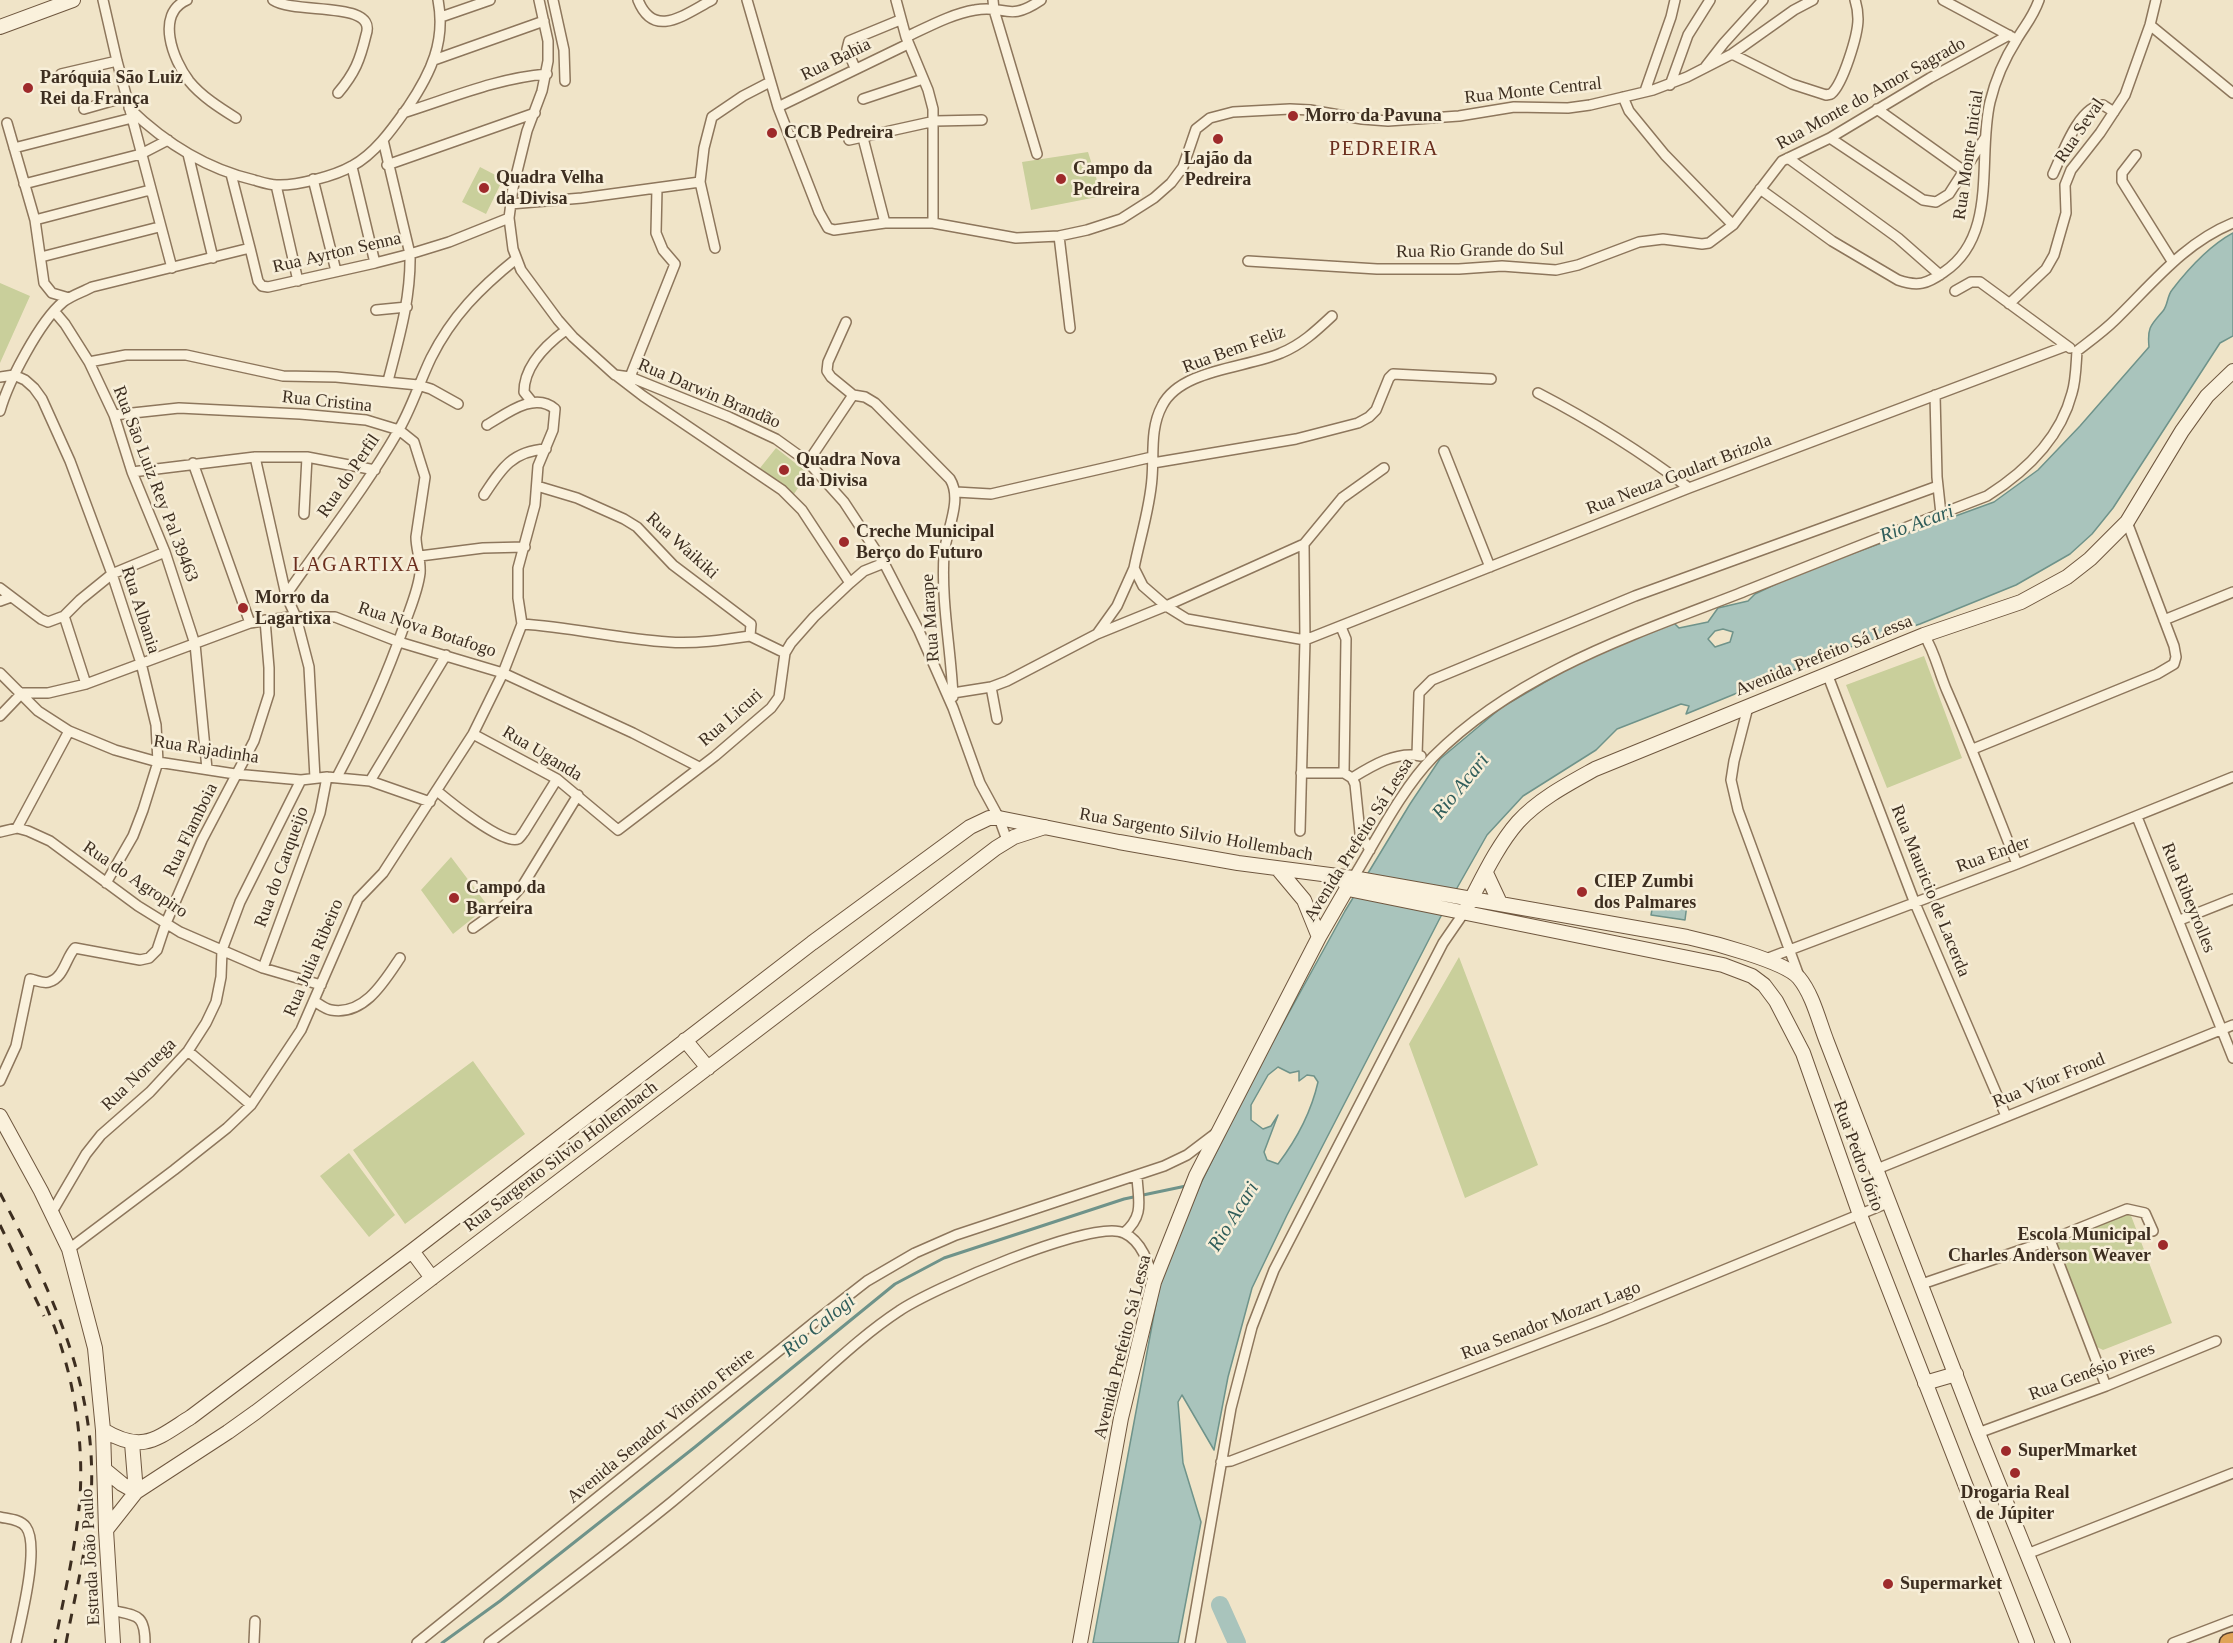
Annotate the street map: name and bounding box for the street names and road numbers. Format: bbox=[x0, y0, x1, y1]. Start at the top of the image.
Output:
street label: Rua Monte do Amor Sagrado bbox=[1773, 33, 1969, 155]
street label: Rua Bahia bbox=[797, 34, 875, 86]
street label: Rua Monte Central bbox=[1463, 73, 1603, 109]
street label: Rua Monte Inicial bbox=[1949, 89, 1989, 221]
street label: Rua Seval bbox=[2051, 94, 2109, 168]
street label: Rua Ayrton Senna bbox=[271, 228, 403, 278]
street label: Rua Rio Grande do Sul bbox=[1396, 239, 1564, 263]
street label: Rua Bem Feliz bbox=[1180, 321, 1288, 379]
street label: Rua Darwin Brandão bbox=[634, 354, 784, 434]
street label: Rua Sāo Luiz Rey Pal 39463 bbox=[108, 383, 202, 585]
street label: Rua Cristina bbox=[281, 387, 373, 417]
street label: Rua do Perfil bbox=[313, 430, 385, 522]
street label: Rua Neuza Goulart Brizola bbox=[1583, 430, 1775, 520]
street label: Rua Waikiki bbox=[641, 508, 723, 584]
street label: Rua Albania bbox=[116, 564, 164, 656]
street label: Rua Marape bbox=[917, 573, 945, 663]
street label: Rua Nova Botafogo bbox=[355, 597, 499, 663]
street label: Avenida Prefeito Sá Lessa bbox=[1732, 611, 1916, 701]
street label: Rua Licuri bbox=[695, 684, 767, 752]
street label: Rua Uganda bbox=[498, 722, 586, 786]
street label: Rua Rajadinha bbox=[152, 731, 260, 769]
street label: Avenida Prefeito Sá Lessa bbox=[1300, 754, 1418, 926]
street label: Rua Flamboia bbox=[159, 780, 223, 880]
street label: Rua Mauricio de Lacerda bbox=[1886, 802, 1974, 980]
street label: Rua do Carqueijo bbox=[250, 804, 314, 930]
street label: Rua Sargento Silvio Hollembach bbox=[1077, 804, 1315, 866]
street label: Rua Ender bbox=[1953, 832, 2033, 878]
street label: Rua do Agropiro bbox=[78, 837, 192, 923]
street label: Rua Ribeyrolles bbox=[2156, 840, 2220, 956]
street label: Rua Julia Ribeiro bbox=[279, 896, 349, 1020]
street label: Rua Noruega bbox=[97, 1034, 181, 1116]
street label: Rua Vítor Frond bbox=[1990, 1049, 2108, 1113]
street label: Rua Sargento Silvio Hollembach bbox=[460, 1077, 662, 1237]
street label: Rua Pedro Jório bbox=[1828, 1098, 1888, 1214]
street label: Avenida Prefeito Sá Lessa bbox=[1090, 1253, 1156, 1441]
street label: Rua Senador Mozart Lago bbox=[1458, 1277, 1644, 1365]
street label: Rua Genésio Pires bbox=[2026, 1338, 2158, 1406]
street label: Avenida Senador Vitorino Freire bbox=[563, 1344, 759, 1508]
street label: Estrada João Paulo bbox=[77, 1488, 105, 1626]

